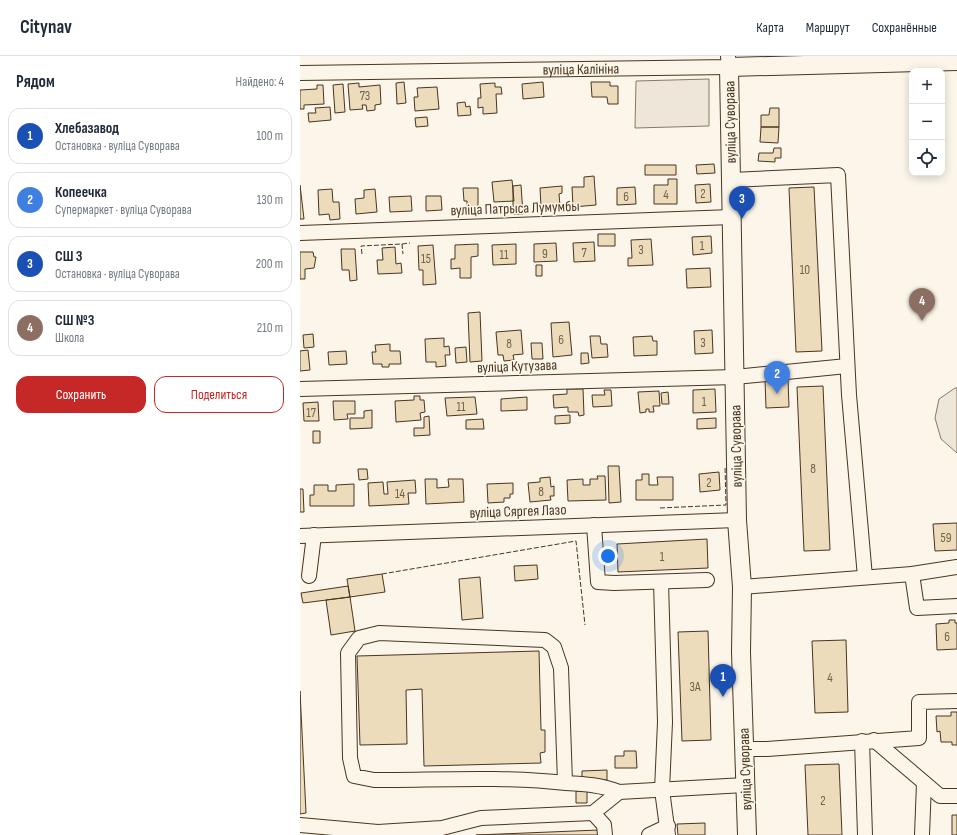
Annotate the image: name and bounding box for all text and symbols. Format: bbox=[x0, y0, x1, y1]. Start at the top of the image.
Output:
text: Citynav bbox=[20, 16, 72, 39]
text: Карта bbox=[756, 19, 784, 36]
text: Маршрут bbox=[806, 19, 850, 36]
text: Сохранённые bbox=[872, 19, 937, 36]
street label: вуліца Калініна bbox=[543, 60, 620, 80]
map controls bbox=[909, 68, 945, 176]
button: + bbox=[909, 68, 945, 104]
text: Рядом bbox=[16, 72, 55, 92]
text: Найдено: 4 bbox=[236, 74, 284, 90]
street label: вуліца Суворава bbox=[720, 80, 741, 163]
house number: 73 bbox=[360, 88, 370, 104]
button: − bbox=[909, 104, 945, 140]
text: Хлебазавод bbox=[55, 119, 119, 138]
text: 1 bbox=[27, 128, 33, 144]
text: 100 m bbox=[256, 128, 283, 144]
text: Остановка · вуліца Суворава bbox=[55, 138, 180, 154]
button: locate bbox=[909, 140, 945, 176]
text: Копеечка bbox=[55, 183, 107, 202]
house number: 2 bbox=[700, 186, 706, 202]
pin: 3 bbox=[729, 186, 755, 219]
house number: 4 bbox=[663, 187, 669, 203]
house number: 6 bbox=[623, 189, 629, 205]
text: 2 bbox=[27, 192, 33, 208]
text: 130 m bbox=[257, 192, 283, 208]
street label: вуліца Патрыса Лумумбы bbox=[450, 197, 580, 220]
text: Супермаркет · вуліца Суворава bbox=[55, 202, 192, 218]
house number: 1 bbox=[700, 238, 705, 254]
house number: 3 bbox=[638, 242, 644, 258]
house number: 7 bbox=[581, 245, 587, 261]
house number: 9 bbox=[542, 246, 548, 262]
text: СШ 3 bbox=[55, 247, 83, 266]
house number: 11 bbox=[499, 247, 509, 263]
house number: 15 bbox=[421, 251, 431, 267]
text: 3 bbox=[27, 256, 33, 272]
text: 200 m bbox=[256, 256, 283, 272]
house number: 10 bbox=[800, 262, 810, 278]
text: Остановка · вуліца Суворава bbox=[55, 266, 180, 282]
pin: 4 bbox=[909, 288, 935, 321]
text: СШ №3 bbox=[55, 311, 94, 330]
text: 4 bbox=[27, 320, 33, 336]
text: 210 m bbox=[257, 320, 283, 336]
text: Школа bbox=[55, 330, 84, 346]
house number: 6 bbox=[558, 332, 564, 348]
house number: 3 bbox=[700, 335, 706, 351]
house number: 8 bbox=[506, 336, 512, 352]
street label: вуліца Кутузава bbox=[477, 356, 558, 377]
pin: 2 bbox=[764, 361, 790, 394]
button: Сохранить bbox=[16, 376, 146, 413]
button: Поделиться bbox=[154, 376, 284, 413]
house number: 1 bbox=[702, 394, 707, 410]
house number: 11 bbox=[456, 399, 466, 415]
street label: вуліца Суворава bbox=[726, 404, 747, 487]
house number: 17 bbox=[306, 405, 317, 421]
house number: 8 bbox=[810, 461, 816, 477]
house number: 2 bbox=[706, 475, 712, 491]
house number: 8 bbox=[538, 484, 544, 500]
house number: 14 bbox=[395, 486, 406, 502]
street label: вуліца Сяргея Лазо bbox=[469, 500, 567, 523]
house number: 59 bbox=[941, 530, 952, 546]
your location bbox=[598, 546, 618, 566]
house number: 1 bbox=[660, 549, 665, 565]
house number: 6 bbox=[944, 629, 950, 645]
pin: 1 bbox=[710, 664, 736, 697]
house number: 4 bbox=[827, 670, 833, 686]
house number: 3А bbox=[689, 679, 701, 695]
street label: вуліца Суворава bbox=[735, 727, 756, 811]
house number: 2 bbox=[820, 793, 826, 809]

